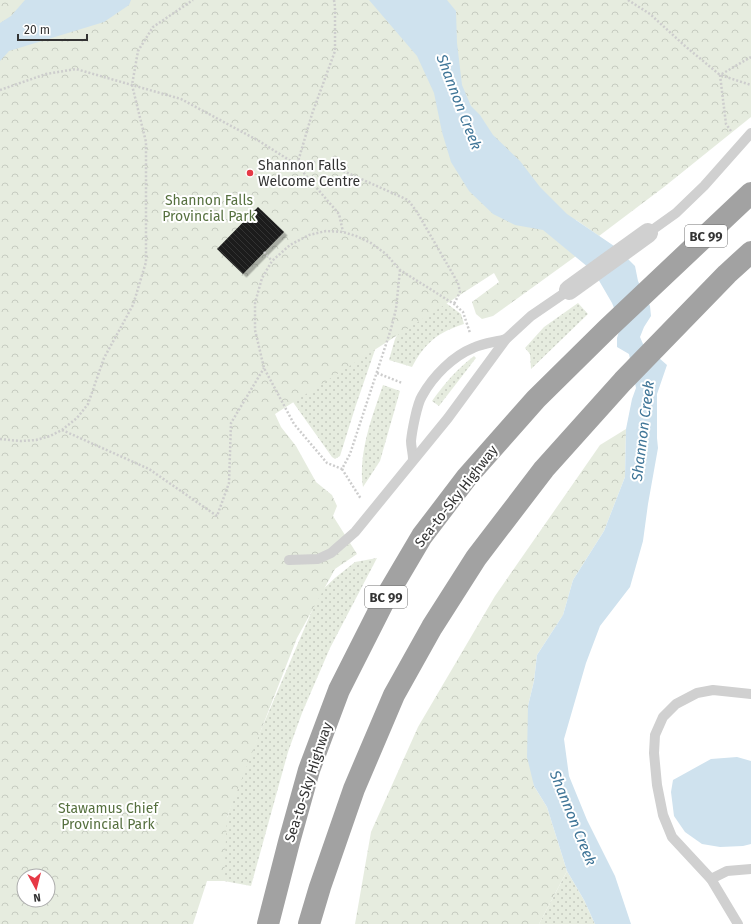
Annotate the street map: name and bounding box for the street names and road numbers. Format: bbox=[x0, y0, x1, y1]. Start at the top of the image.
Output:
road number: BC 99 bbox=[685, 225, 727, 247]
street label: Sea-to-Sky Highway bbox=[411, 442, 502, 551]
road number: BC 99 bbox=[365, 586, 407, 608]
street label: Sea-to-Sky Highway bbox=[281, 720, 336, 844]

